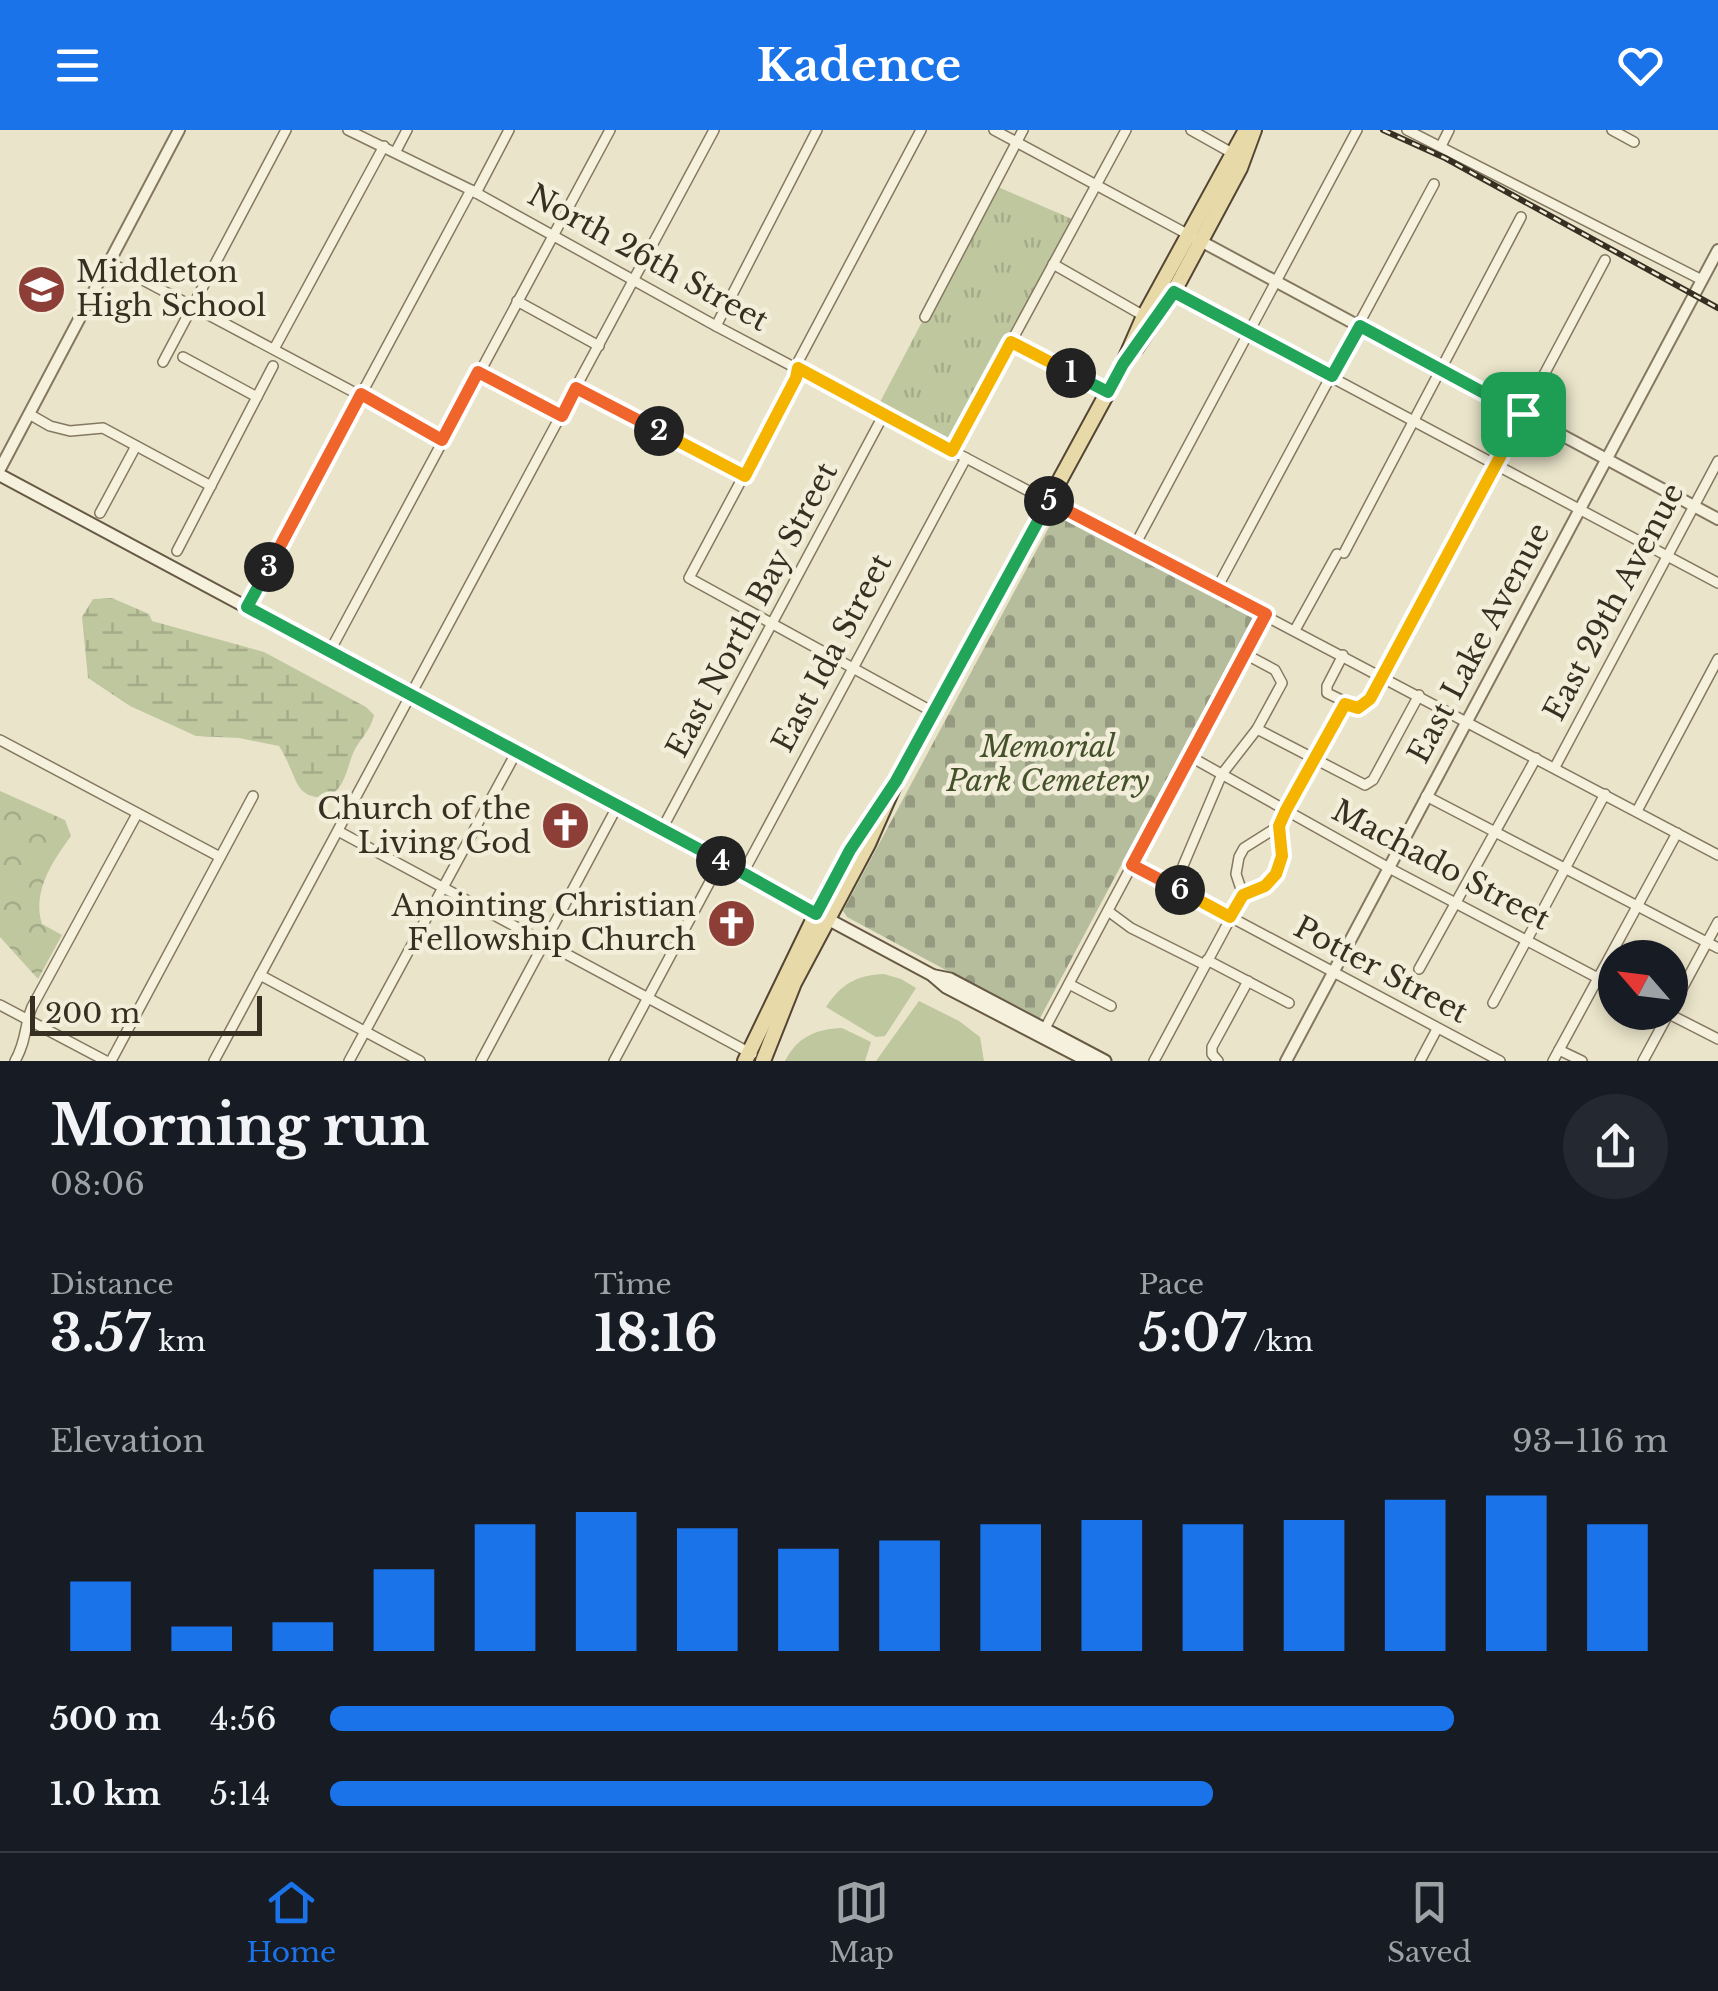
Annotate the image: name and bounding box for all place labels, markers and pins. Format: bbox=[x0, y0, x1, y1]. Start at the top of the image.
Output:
place label: Middleton High School bbox=[76, 253, 266, 324]
school or university icon: Middleton High School bbox=[15, 263, 67, 315]
pin: 1 bbox=[1046, 348, 1096, 398]
pin bbox=[1481, 372, 1566, 457]
pin: 2 bbox=[634, 406, 684, 456]
pin: 5 bbox=[1024, 476, 1074, 526]
pin: 3 bbox=[244, 542, 294, 592]
place label: Church of the Living God bbox=[317, 790, 531, 861]
church icon: Church of the Living God bbox=[540, 800, 592, 852]
pin: 4 bbox=[696, 836, 746, 886]
pin: 6 bbox=[1155, 865, 1205, 915]
place label: Anointing Christian Fellowship Church bbox=[390, 887, 696, 958]
church icon: Anointing Christian Fellowship Church bbox=[705, 897, 757, 949]

